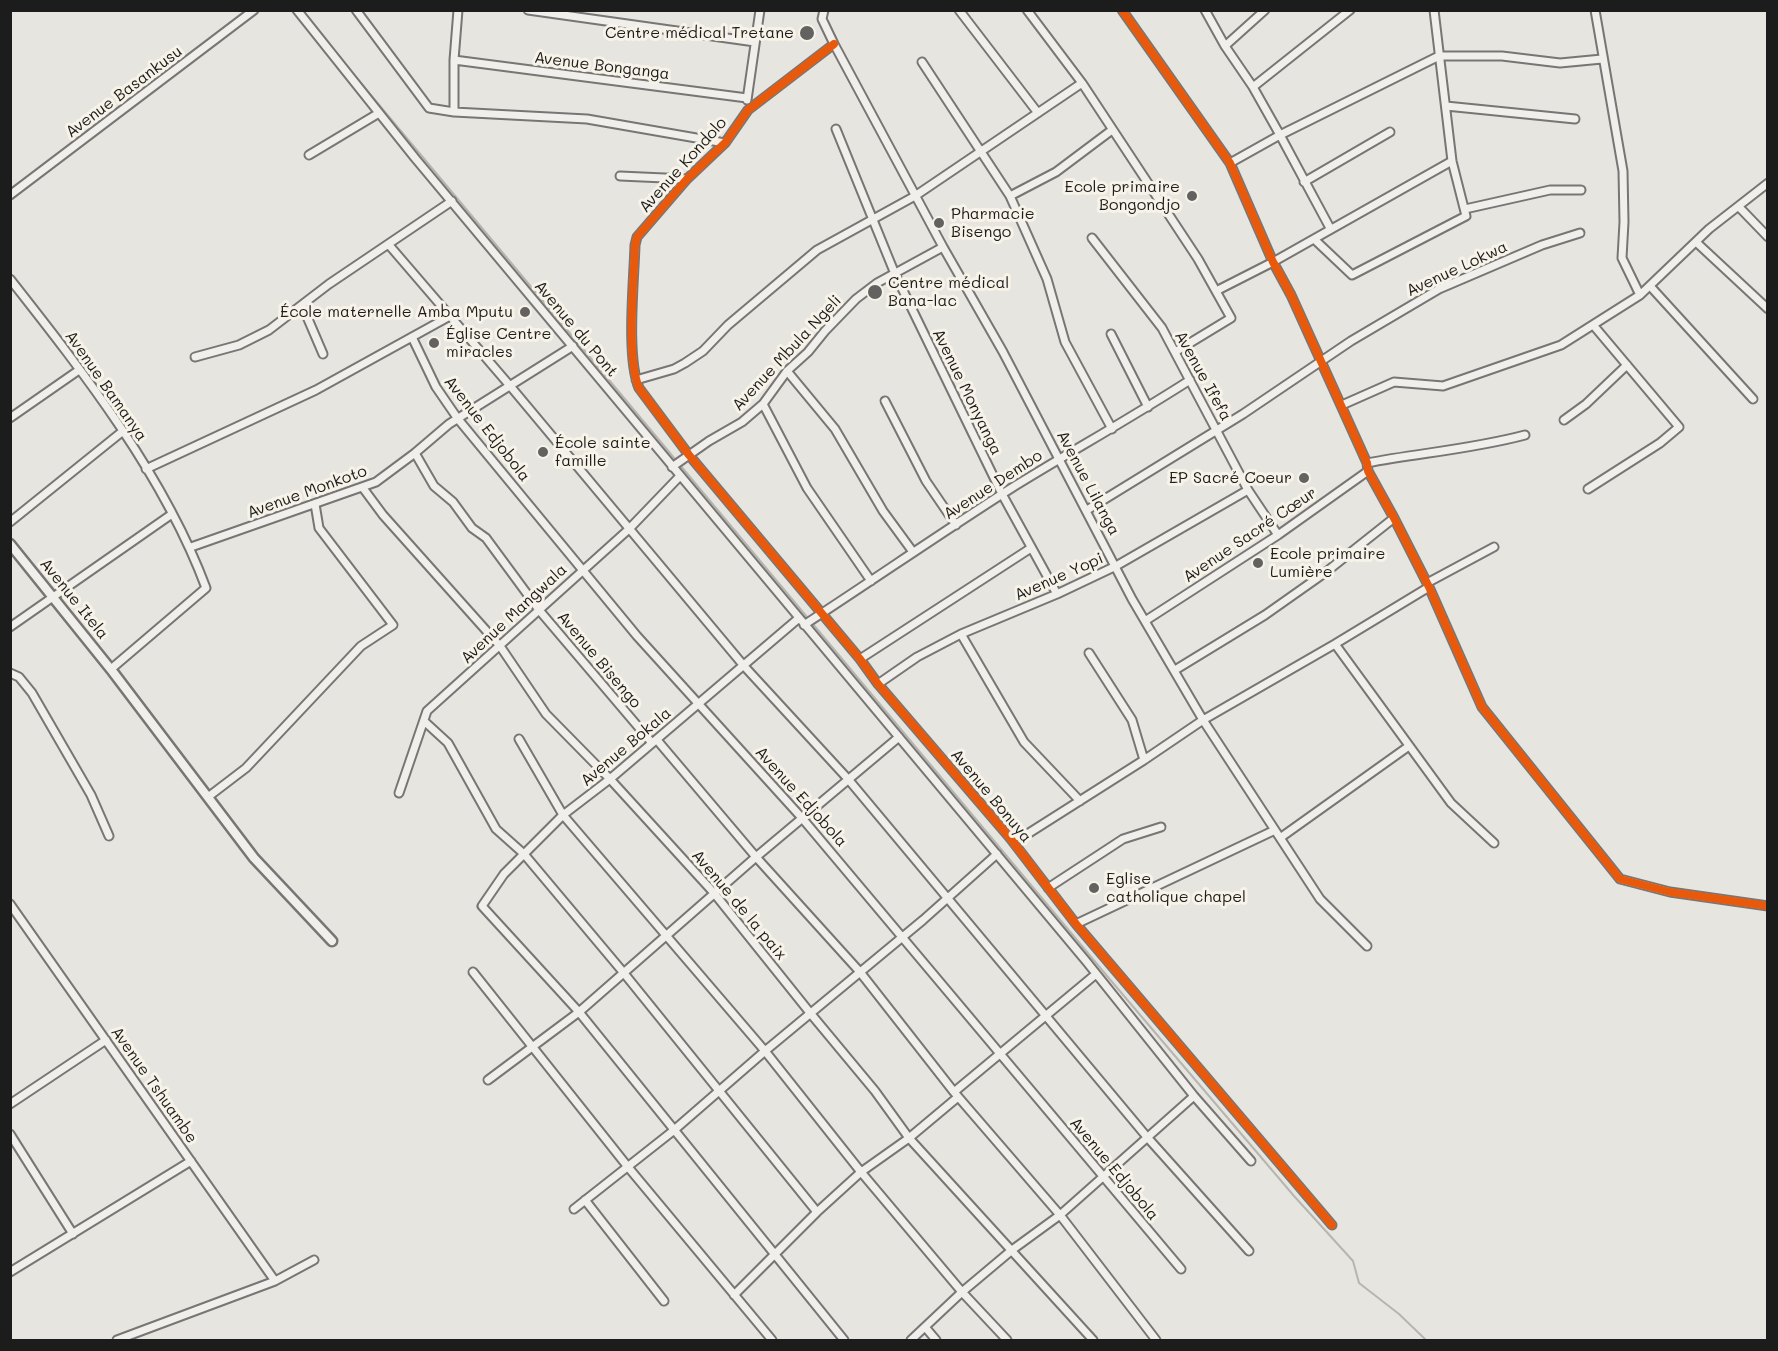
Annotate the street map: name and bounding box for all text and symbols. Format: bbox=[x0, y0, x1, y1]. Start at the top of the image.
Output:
place label: Centre médical Tretane bbox=[605, 23, 794, 43]
marker: Centre médical Tretane bbox=[798, 24, 816, 42]
street label: Avenue Basankusu bbox=[62, 42, 186, 142]
street label: Avenue Bonganga bbox=[533, 48, 671, 84]
street label: Avenue Kondolo bbox=[635, 113, 731, 217]
place label: Ecole primaire Bongondjo bbox=[1065, 177, 1180, 215]
marker: Ecole primaire Bongondjo bbox=[1185, 189, 1199, 203]
place label: Pharmacie Bisengo bbox=[951, 204, 1035, 242]
marker: Pharmacie Bisengo bbox=[932, 216, 946, 230]
street label: Avenue Lokwa bbox=[1403, 237, 1511, 301]
place label: Centre médical Bana-lac bbox=[888, 273, 1009, 311]
street label: Avenue du Pont bbox=[530, 277, 622, 381]
marker: Centre médical Bana-lac bbox=[866, 283, 884, 301]
street label: Avenue Mbula Ngeli bbox=[728, 291, 846, 415]
place label: École maternelle Amba Mputu bbox=[280, 302, 513, 322]
marker: École maternelle Amba Mputu bbox=[518, 305, 532, 319]
place label: Église Centre miracles bbox=[446, 324, 551, 362]
street label: Avenue Monyanga bbox=[928, 326, 1006, 458]
street label: Avenue Bamanya bbox=[61, 327, 151, 445]
street label: Avenue Ifefa bbox=[1170, 328, 1236, 424]
marker: Église Centre miracles bbox=[427, 336, 441, 350]
street label: Avenue Edjobola bbox=[440, 373, 534, 485]
street label: Avenue Lilanga bbox=[1052, 427, 1124, 539]
place label: École sainte famille bbox=[555, 433, 651, 471]
marker: École sainte famille bbox=[536, 445, 550, 459]
street label: Avenue Dembo bbox=[940, 446, 1046, 524]
street label: Avenue Monkoto bbox=[244, 461, 370, 523]
place label: EP Sacré Coeur bbox=[1169, 468, 1292, 488]
marker: EP Sacré Coeur bbox=[1297, 471, 1311, 485]
street label: Avenue Sacré Cœur bbox=[1180, 483, 1320, 587]
place label: Ecole primaire Lumière bbox=[1270, 544, 1385, 582]
street label: Avenue Yopi bbox=[1012, 549, 1106, 605]
street label: Avenue Itela bbox=[36, 555, 112, 643]
marker: Ecole primaire Lumière bbox=[1251, 556, 1265, 570]
street label: Avenue Mangwala bbox=[457, 560, 571, 668]
street label: Avenue Bisengo bbox=[553, 608, 645, 712]
street label: Avenue Bokala bbox=[577, 704, 675, 790]
street label: Avenue Edjobola bbox=[751, 743, 851, 851]
street label: Avenue Bonuya bbox=[946, 745, 1036, 847]
street label: Avenue de la paix bbox=[687, 846, 791, 964]
place label: Eglise catholique chapel bbox=[1106, 869, 1246, 907]
marker: Eglise catholique chapel bbox=[1087, 881, 1101, 895]
street label: Avenue Tshuambe bbox=[107, 1023, 201, 1147]
street label: Avenue Edjobola bbox=[1065, 1114, 1163, 1224]

